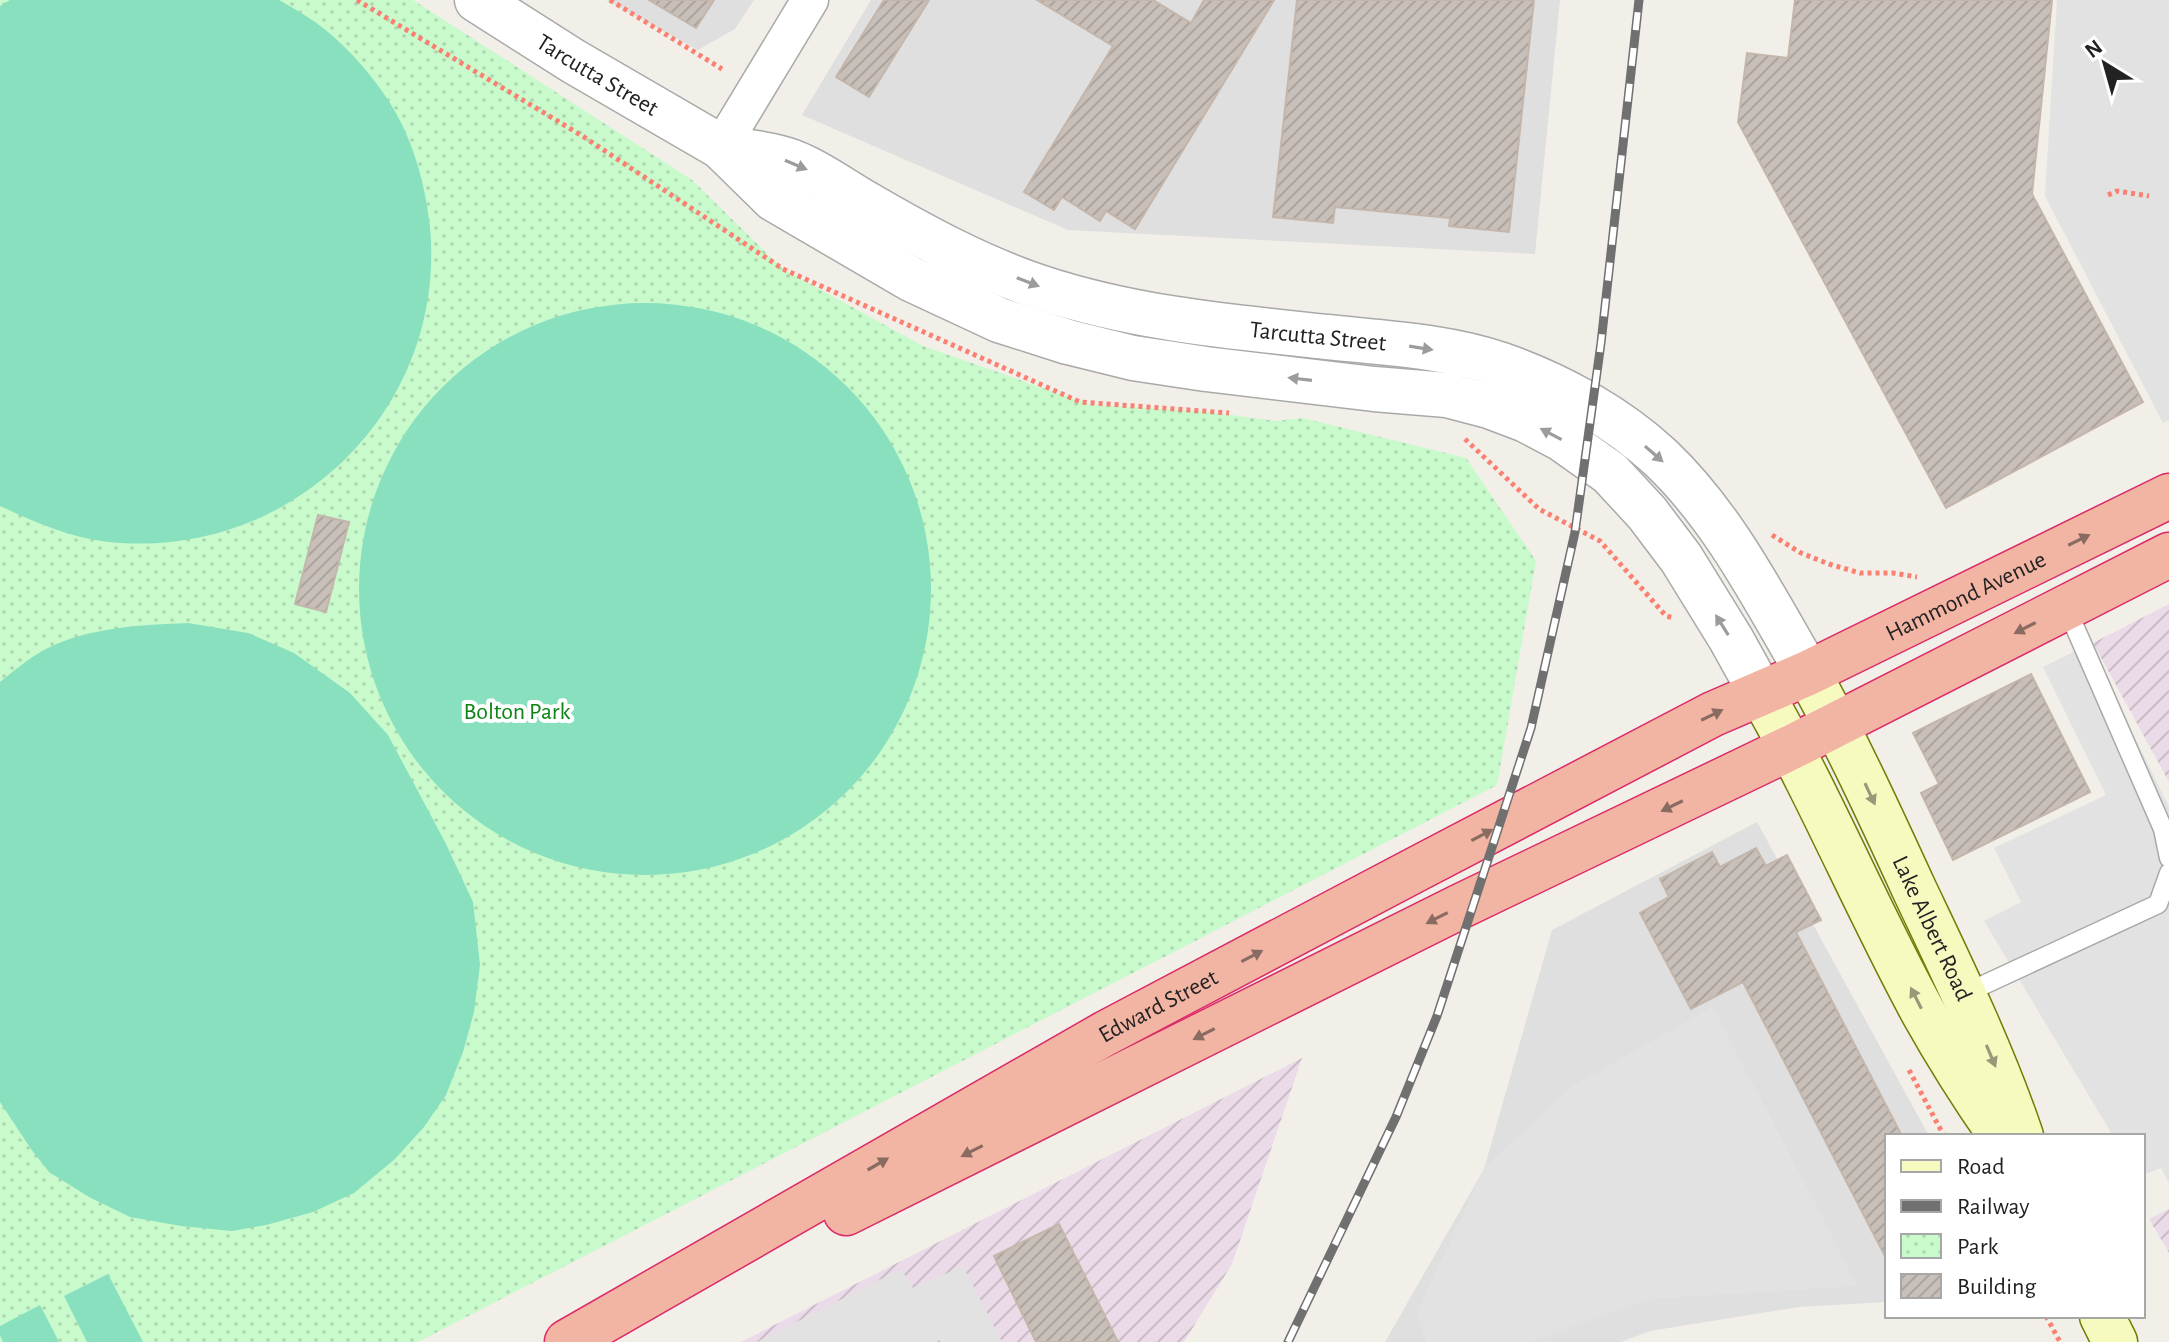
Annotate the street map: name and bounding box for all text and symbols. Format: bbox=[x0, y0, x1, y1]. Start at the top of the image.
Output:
north arrow bbox=[2065, 24, 2145, 104]
street label: Tarcutta Street bbox=[532, 30, 663, 121]
text: N bbox=[2081, 35, 2106, 62]
one-way arrow bbox=[784, 159, 808, 172]
one-way arrow bbox=[1016, 276, 1040, 289]
street label: Tarcutta Street bbox=[1248, 318, 1388, 356]
one-way arrow bbox=[1409, 342, 1434, 354]
one-way arrow bbox=[1287, 372, 1312, 385]
one-way arrow bbox=[1540, 427, 1563, 440]
one-way arrow bbox=[1645, 444, 1664, 462]
one-way arrow bbox=[2068, 533, 2091, 547]
street label: Hammond Avenue bbox=[1882, 547, 2050, 646]
one-way arrow bbox=[1715, 614, 1730, 635]
one-way arrow bbox=[2013, 622, 2036, 635]
park label: Bolton Park bbox=[464, 700, 571, 724]
one-way arrow bbox=[1701, 708, 1724, 722]
one-way arrow bbox=[1863, 783, 1877, 806]
one-way arrow bbox=[1660, 799, 1683, 813]
one-way arrow bbox=[1470, 829, 1493, 842]
street label: Lake Albert Road bbox=[1888, 852, 1976, 1005]
one-way arrow bbox=[1426, 912, 1449, 925]
one-way arrow bbox=[1240, 950, 1263, 963]
street label: Edward Street bbox=[1095, 965, 1222, 1048]
one-way arrow bbox=[1910, 986, 1923, 1009]
one-way arrow bbox=[1193, 1028, 1216, 1041]
one-way arrow bbox=[1984, 1044, 1997, 1068]
legend bbox=[1885, 1134, 2145, 1318]
one-way arrow bbox=[960, 1144, 983, 1158]
text: Road bbox=[1957, 1155, 2005, 1179]
one-way arrow bbox=[866, 1157, 889, 1171]
text: Railway bbox=[1957, 1195, 2029, 1219]
text: Park bbox=[1957, 1235, 1998, 1259]
text: Building bbox=[1957, 1275, 2036, 1299]

